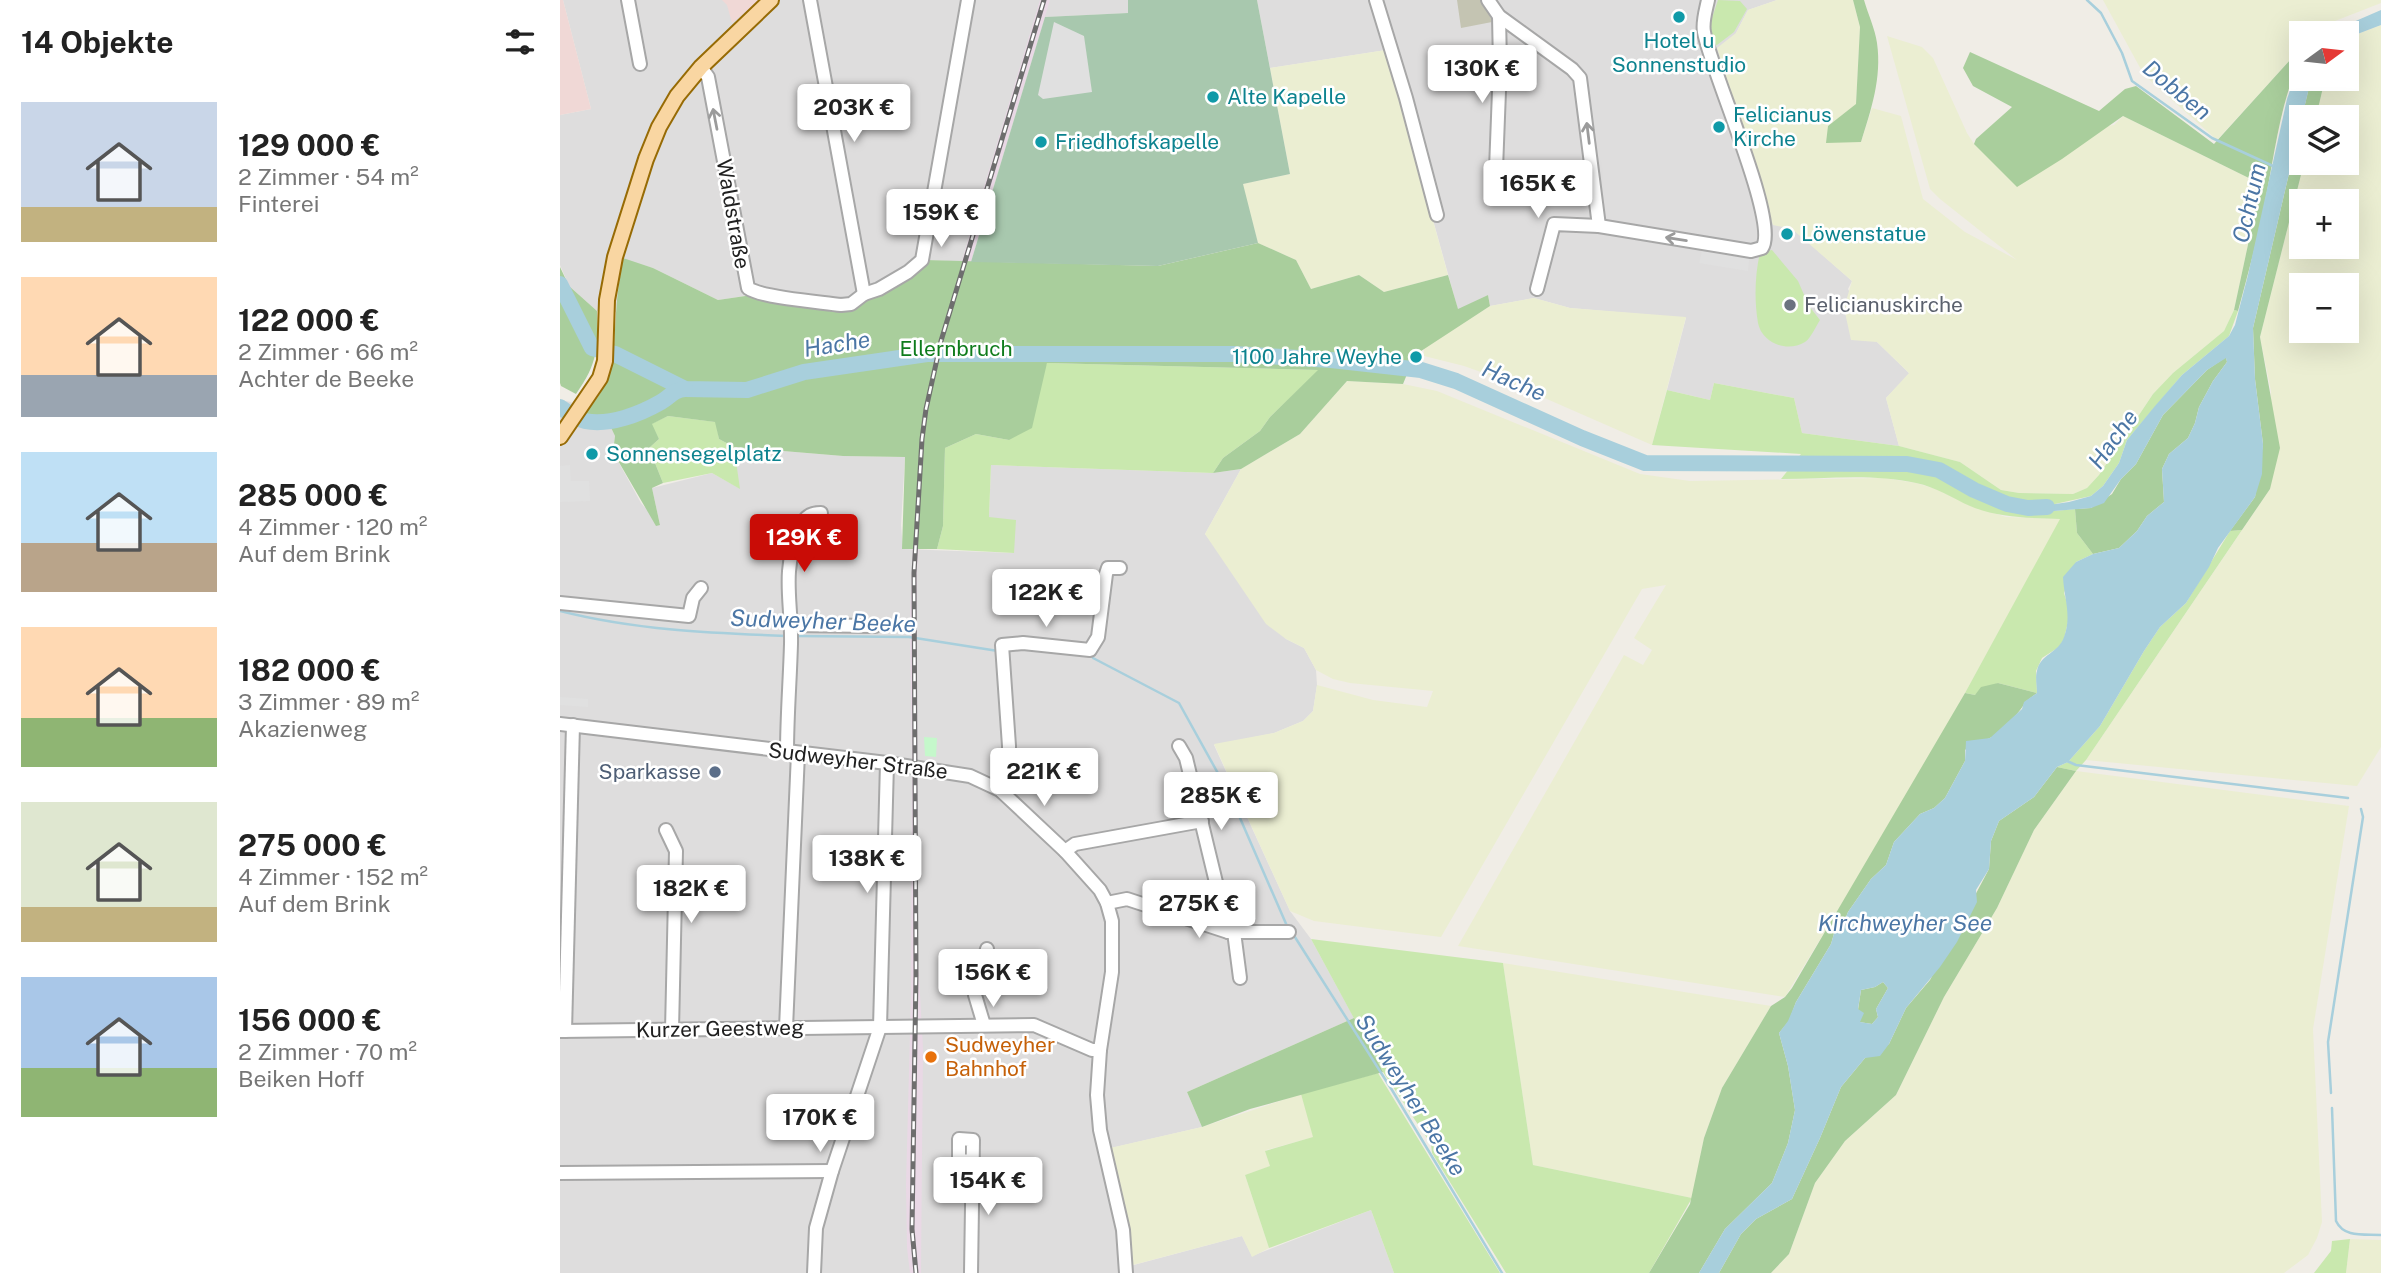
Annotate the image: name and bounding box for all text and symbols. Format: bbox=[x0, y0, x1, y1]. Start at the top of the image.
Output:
marker: Hotel u Sonnenstudio bbox=[1671, 9, 1687, 25]
north arrow bbox=[2289, 21, 2359, 91]
map controls bbox=[2289, 21, 2359, 343]
icon: filters bbox=[501, 23, 539, 61]
text: 14 Objekte bbox=[21, 24, 174, 60]
place label: Hotel u Sonnenstudio bbox=[1612, 28, 1746, 77]
pin: 130K € bbox=[1425, 46, 1539, 105]
text: 130K € bbox=[1444, 54, 1520, 81]
water label: Dobben bbox=[2138, 54, 2217, 125]
place label: Alte Kapelle bbox=[1227, 84, 1346, 109]
pin: 203K € bbox=[797, 85, 911, 144]
marker: Alte Kapelle bbox=[1205, 89, 1221, 105]
text: 203K € bbox=[813, 93, 895, 120]
place label: Felicianus Kirche bbox=[1733, 102, 1832, 151]
button: layers bbox=[2289, 105, 2359, 175]
one-way arrow bbox=[708, 108, 722, 131]
marker: Felicianus Kirche bbox=[1711, 119, 1727, 135]
one-way arrow bbox=[1582, 123, 1595, 145]
text: 129 000 € bbox=[238, 127, 381, 163]
place label: Friedhofskapelle bbox=[1055, 129, 1219, 154]
icon: home bbox=[77, 130, 161, 214]
marker: Friedhofskapelle bbox=[1033, 134, 1049, 150]
street label: Waldstraße bbox=[712, 157, 755, 271]
pin: 165K € bbox=[1481, 160, 1595, 220]
water label: Ochtum bbox=[2226, 160, 2271, 245]
text: 2 Zimmer · 54 m² bbox=[238, 163, 419, 190]
text: 165K € bbox=[1499, 169, 1577, 196]
button: + bbox=[2289, 189, 2359, 259]
text: Finterei bbox=[238, 190, 319, 217]
pin: 159K € bbox=[884, 190, 998, 249]
text: 159K € bbox=[902, 198, 980, 225]
place label: Löwenstatue bbox=[1801, 221, 1926, 246]
marker: Löwenstatue bbox=[1779, 226, 1795, 242]
one-way arrow bbox=[1665, 231, 1688, 245]
button: − bbox=[2289, 273, 2359, 343]
place label: Felicianuskirche bbox=[1804, 292, 1963, 317]
marker: Felicianuskirche bbox=[1782, 297, 1798, 313]
text: 122 000 € bbox=[238, 302, 380, 338]
icon: home bbox=[77, 305, 161, 389]
water label: Hache bbox=[802, 325, 872, 362]
park label: Ellernbruch bbox=[899, 336, 1013, 361]
text: 2 Zimmer · 66 m² bbox=[238, 338, 418, 365]
place label: 1100 Jahre Weyhe bbox=[1232, 344, 1402, 369]
marker: 1100 Jahre Weyhe bbox=[1408, 349, 1424, 365]
water label: Hache bbox=[1478, 355, 1550, 406]
text: Achter de Beeke bbox=[238, 365, 414, 392]
water label: Hache bbox=[2082, 404, 2143, 474]
place label: Sonnensegelplatz bbox=[606, 441, 782, 466]
marker: Sonnensegelplatz bbox=[584, 446, 600, 462]
text: 285 000 € bbox=[238, 477, 388, 513]
icon: home bbox=[77, 480, 161, 564]
text: 4 Zimmer · 120 m² bbox=[238, 513, 427, 540]
pin: 129K € bbox=[747, 514, 861, 574]
text: 129K € bbox=[766, 523, 842, 550]
text: Auf dem Brink bbox=[238, 540, 391, 567]
pin: 122K € bbox=[989, 570, 1103, 629]
text: 122K € bbox=[1008, 578, 1084, 605]
water label: Sudweyher Beeke bbox=[729, 604, 917, 637]
text: 182 000 € bbox=[238, 652, 381, 688]
icon: home bbox=[77, 655, 161, 739]
text: 3 Zimmer · 89 m² bbox=[238, 688, 419, 715]
text: Akazienweg bbox=[238, 715, 367, 742]
street label: Sudweyher Straße bbox=[767, 737, 949, 784]
pin: 221K € bbox=[987, 748, 1101, 808]
text: 221K € bbox=[1006, 757, 1082, 784]
place label: Sparkasse bbox=[599, 759, 701, 784]
marker: Sparkasse bbox=[707, 764, 723, 780]
pin: 285K € bbox=[1164, 772, 1278, 832]
text: 285K € bbox=[1180, 781, 1262, 808]
text: 275 000 € bbox=[238, 827, 387, 863]
icon: home bbox=[77, 830, 161, 914]
pin: 138K € bbox=[810, 836, 924, 895]
text: 138K € bbox=[828, 844, 906, 871]
text: 4 Zimmer · 152 m² bbox=[238, 863, 428, 890]
pin: 182K € bbox=[634, 866, 748, 925]
text: 182K € bbox=[653, 874, 729, 901]
pin: 275K € bbox=[1142, 880, 1256, 940]
text: 275K € bbox=[1158, 889, 1240, 916]
text: Auf dem Brink bbox=[238, 890, 391, 917]
water label: Kirchweyher See bbox=[1818, 909, 1992, 936]
pin: 156K € bbox=[936, 950, 1050, 1009]
text: 156K € bbox=[954, 958, 1032, 985]
text: 156 000 € bbox=[238, 1002, 382, 1038]
icon: home bbox=[77, 1005, 161, 1089]
water label: Sudweyher Beeke bbox=[1351, 1009, 1472, 1181]
street label: Kurzer Geestweg bbox=[636, 1015, 804, 1042]
place label: Sudweyher Bahnhof bbox=[945, 1032, 1055, 1081]
text: 2 Zimmer · 70 m² bbox=[238, 1038, 417, 1065]
marker: Sudweyher Bahnhof bbox=[923, 1049, 939, 1065]
text: Beiken Hoff bbox=[238, 1065, 364, 1092]
pin: 170K € bbox=[763, 1094, 877, 1154]
text: 170K € bbox=[782, 1103, 858, 1130]
pin: 154K € bbox=[931, 1158, 1045, 1217]
text: 154K € bbox=[949, 1166, 1027, 1193]

